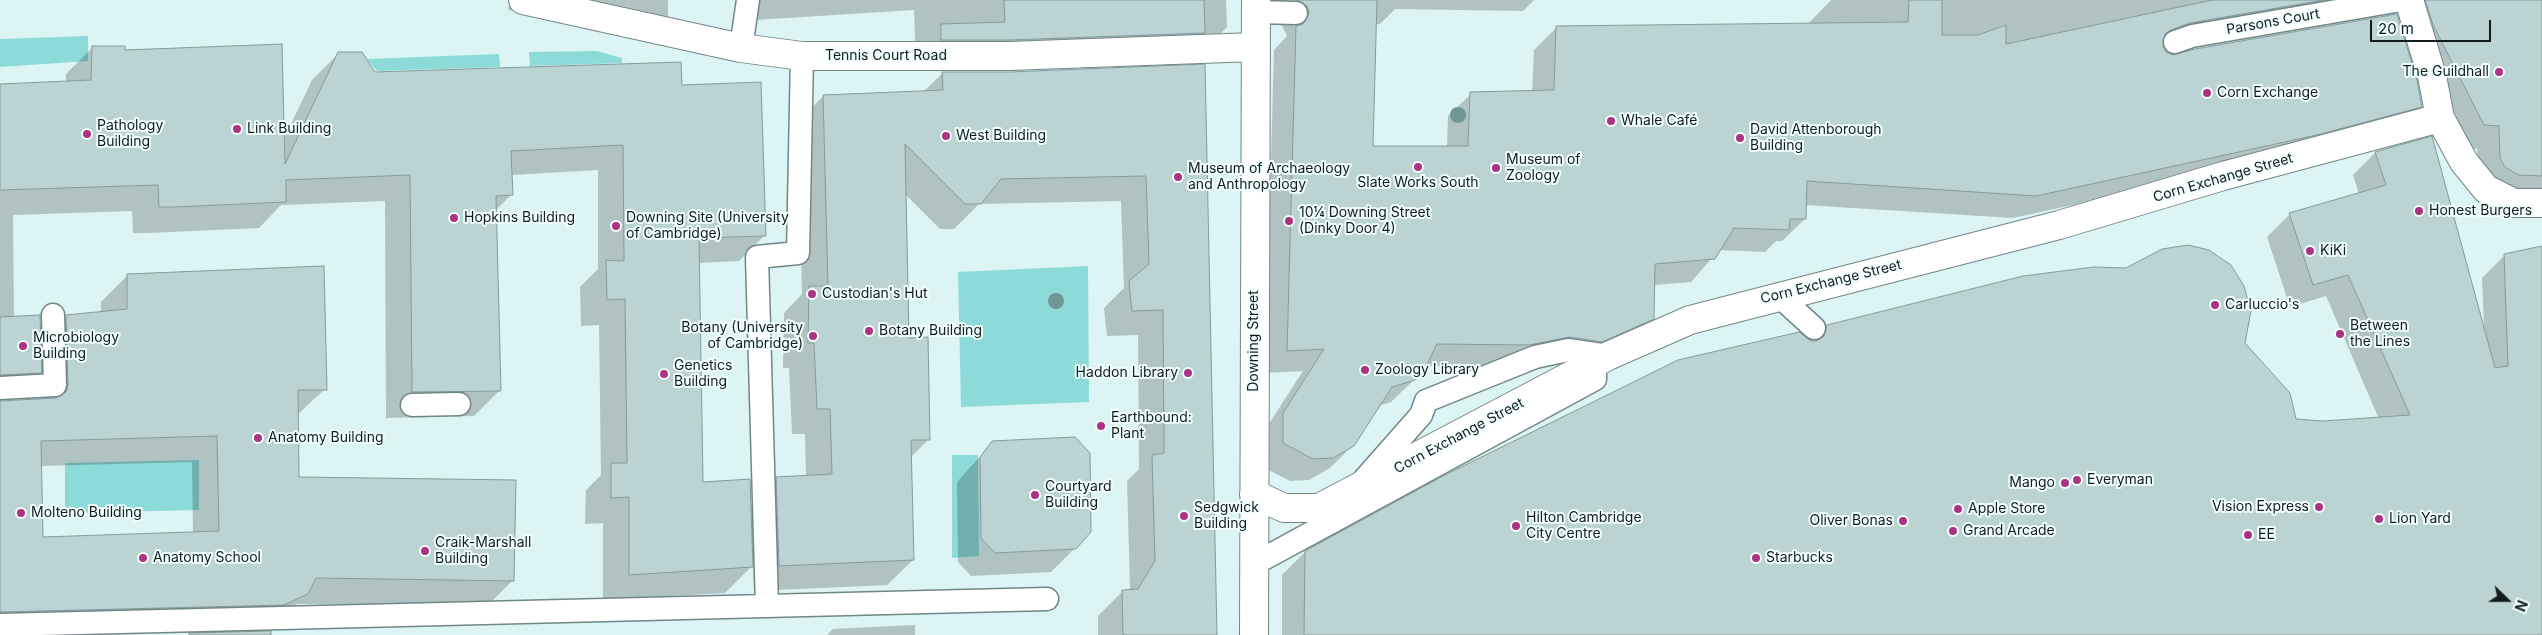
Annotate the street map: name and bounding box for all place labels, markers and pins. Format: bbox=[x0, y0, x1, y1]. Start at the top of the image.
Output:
place label: The Guildhall bbox=[2403, 64, 2489, 80]
marker: The Guildhall bbox=[2493, 66, 2505, 78]
place label: Corn Exchange bbox=[2217, 85, 2318, 101]
marker: Corn Exchange bbox=[2201, 87, 2213, 99]
place label: Whale Café bbox=[1621, 113, 1697, 129]
marker: Whale Café bbox=[1605, 115, 1617, 127]
place label: Pathology Building bbox=[97, 118, 163, 150]
place label: Link Building bbox=[247, 121, 331, 137]
place label: David Attenborough Building bbox=[1750, 122, 1882, 154]
marker: Link Building bbox=[231, 123, 243, 135]
marker: Pathology Building bbox=[81, 128, 93, 140]
place label: West Building bbox=[956, 128, 1046, 144]
marker: West Building bbox=[940, 130, 952, 142]
marker: David Attenborough Building bbox=[1734, 132, 1746, 144]
place label: Museum of Zoology bbox=[1506, 152, 1581, 184]
place label: Museum of Archaeology and Anthropology bbox=[1188, 161, 1350, 193]
marker: Slate Works South bbox=[1412, 161, 1424, 173]
marker: Museum of Zoology bbox=[1490, 162, 1502, 174]
marker: Museum of Archaeology and Anthropology bbox=[1172, 171, 1184, 183]
place label: Slate Works South bbox=[1357, 175, 1479, 191]
place label: Honest Burgers bbox=[2429, 203, 2532, 219]
place label: 10¼ Downing Street (Dinky Door 4) bbox=[1299, 205, 1430, 238]
marker: Honest Burgers bbox=[2413, 205, 2425, 217]
place label: Hopkins Building bbox=[464, 210, 575, 226]
place label: Downing Site (University of Cambridge) bbox=[626, 210, 789, 242]
marker: Hopkins Building bbox=[448, 212, 460, 224]
marker: 10¼ Downing Street (Dinky Door 4) bbox=[1283, 215, 1295, 227]
marker: Downing Site (University of Cambridge) bbox=[610, 220, 622, 232]
place label: KiKi bbox=[2320, 243, 2346, 259]
marker: KiKi bbox=[2304, 245, 2316, 257]
place label: Custodian's Hut bbox=[822, 286, 928, 302]
marker: Custodian's Hut bbox=[806, 288, 818, 300]
place label: Carluccio's bbox=[2225, 297, 2299, 313]
marker: Carluccio's bbox=[2209, 299, 2221, 311]
place label: Between the Lines bbox=[2350, 318, 2410, 351]
place label: Botany (University of Cambridge) bbox=[681, 320, 803, 352]
place label: Botany Building bbox=[879, 323, 982, 339]
marker: Botany Building bbox=[863, 325, 875, 337]
marker: Between the Lines bbox=[2334, 328, 2346, 340]
place label: Microbiology Building bbox=[33, 330, 119, 362]
marker: Botany (University of Cambridge) bbox=[807, 330, 819, 342]
marker: Microbiology Building bbox=[17, 340, 29, 352]
place label: Genetics Building bbox=[674, 358, 732, 391]
place label: Zoology Library bbox=[1375, 362, 1479, 378]
marker: Zoology Library bbox=[1359, 364, 1371, 376]
place label: Haddon Library bbox=[1076, 365, 1178, 381]
marker: Haddon Library bbox=[1182, 367, 1194, 379]
marker: Genetics Building bbox=[658, 368, 670, 380]
place label: Earthbound: Plant bbox=[1111, 410, 1192, 442]
marker: Earthbound: Plant bbox=[1095, 420, 1107, 432]
place label: Anatomy Building bbox=[268, 430, 384, 446]
marker: Anatomy Building bbox=[252, 432, 264, 444]
place label: Everyman bbox=[2087, 472, 2153, 488]
marker: Everyman bbox=[2071, 474, 2083, 486]
place label: Mango bbox=[2009, 475, 2055, 491]
marker: Mango bbox=[2059, 477, 2071, 489]
place label: Courtyard Building bbox=[1045, 479, 1112, 512]
marker: Courtyard Building bbox=[1029, 489, 1041, 501]
place label: Vision Express bbox=[2212, 499, 2309, 515]
place label: Sedgwick Building bbox=[1194, 500, 1259, 532]
place label: Apple Store bbox=[1968, 501, 2045, 517]
marker: Vision Express bbox=[2313, 501, 2325, 513]
marker: Apple Store bbox=[1952, 503, 1964, 515]
place label: Molteno Building bbox=[31, 505, 142, 521]
marker: Molteno Building bbox=[15, 507, 27, 519]
marker: Sedgwick Building bbox=[1178, 510, 1190, 522]
place label: Hilton Cambridge City Centre bbox=[1526, 510, 1642, 542]
place label: Lion Yard bbox=[2389, 511, 2451, 527]
place label: Oliver Bonas bbox=[1809, 513, 1893, 529]
marker: Lion Yard bbox=[2373, 513, 2385, 525]
marker: Oliver Bonas bbox=[1897, 515, 1909, 527]
marker: Hilton Cambridge City Centre bbox=[1510, 520, 1522, 532]
place label: Grand Arcade bbox=[1963, 523, 2055, 539]
marker: Grand Arcade bbox=[1947, 525, 1959, 537]
place label: EE bbox=[2258, 527, 2275, 543]
marker: EE bbox=[2242, 529, 2254, 541]
place label: Craik-Marshall Building bbox=[435, 535, 531, 568]
marker: Craik-Marshall Building bbox=[419, 545, 431, 557]
place label: Anatomy School bbox=[153, 550, 261, 566]
place label: Starbucks bbox=[1766, 550, 1833, 566]
marker: Anatomy School bbox=[137, 552, 149, 564]
marker: Starbucks bbox=[1750, 552, 1762, 564]

